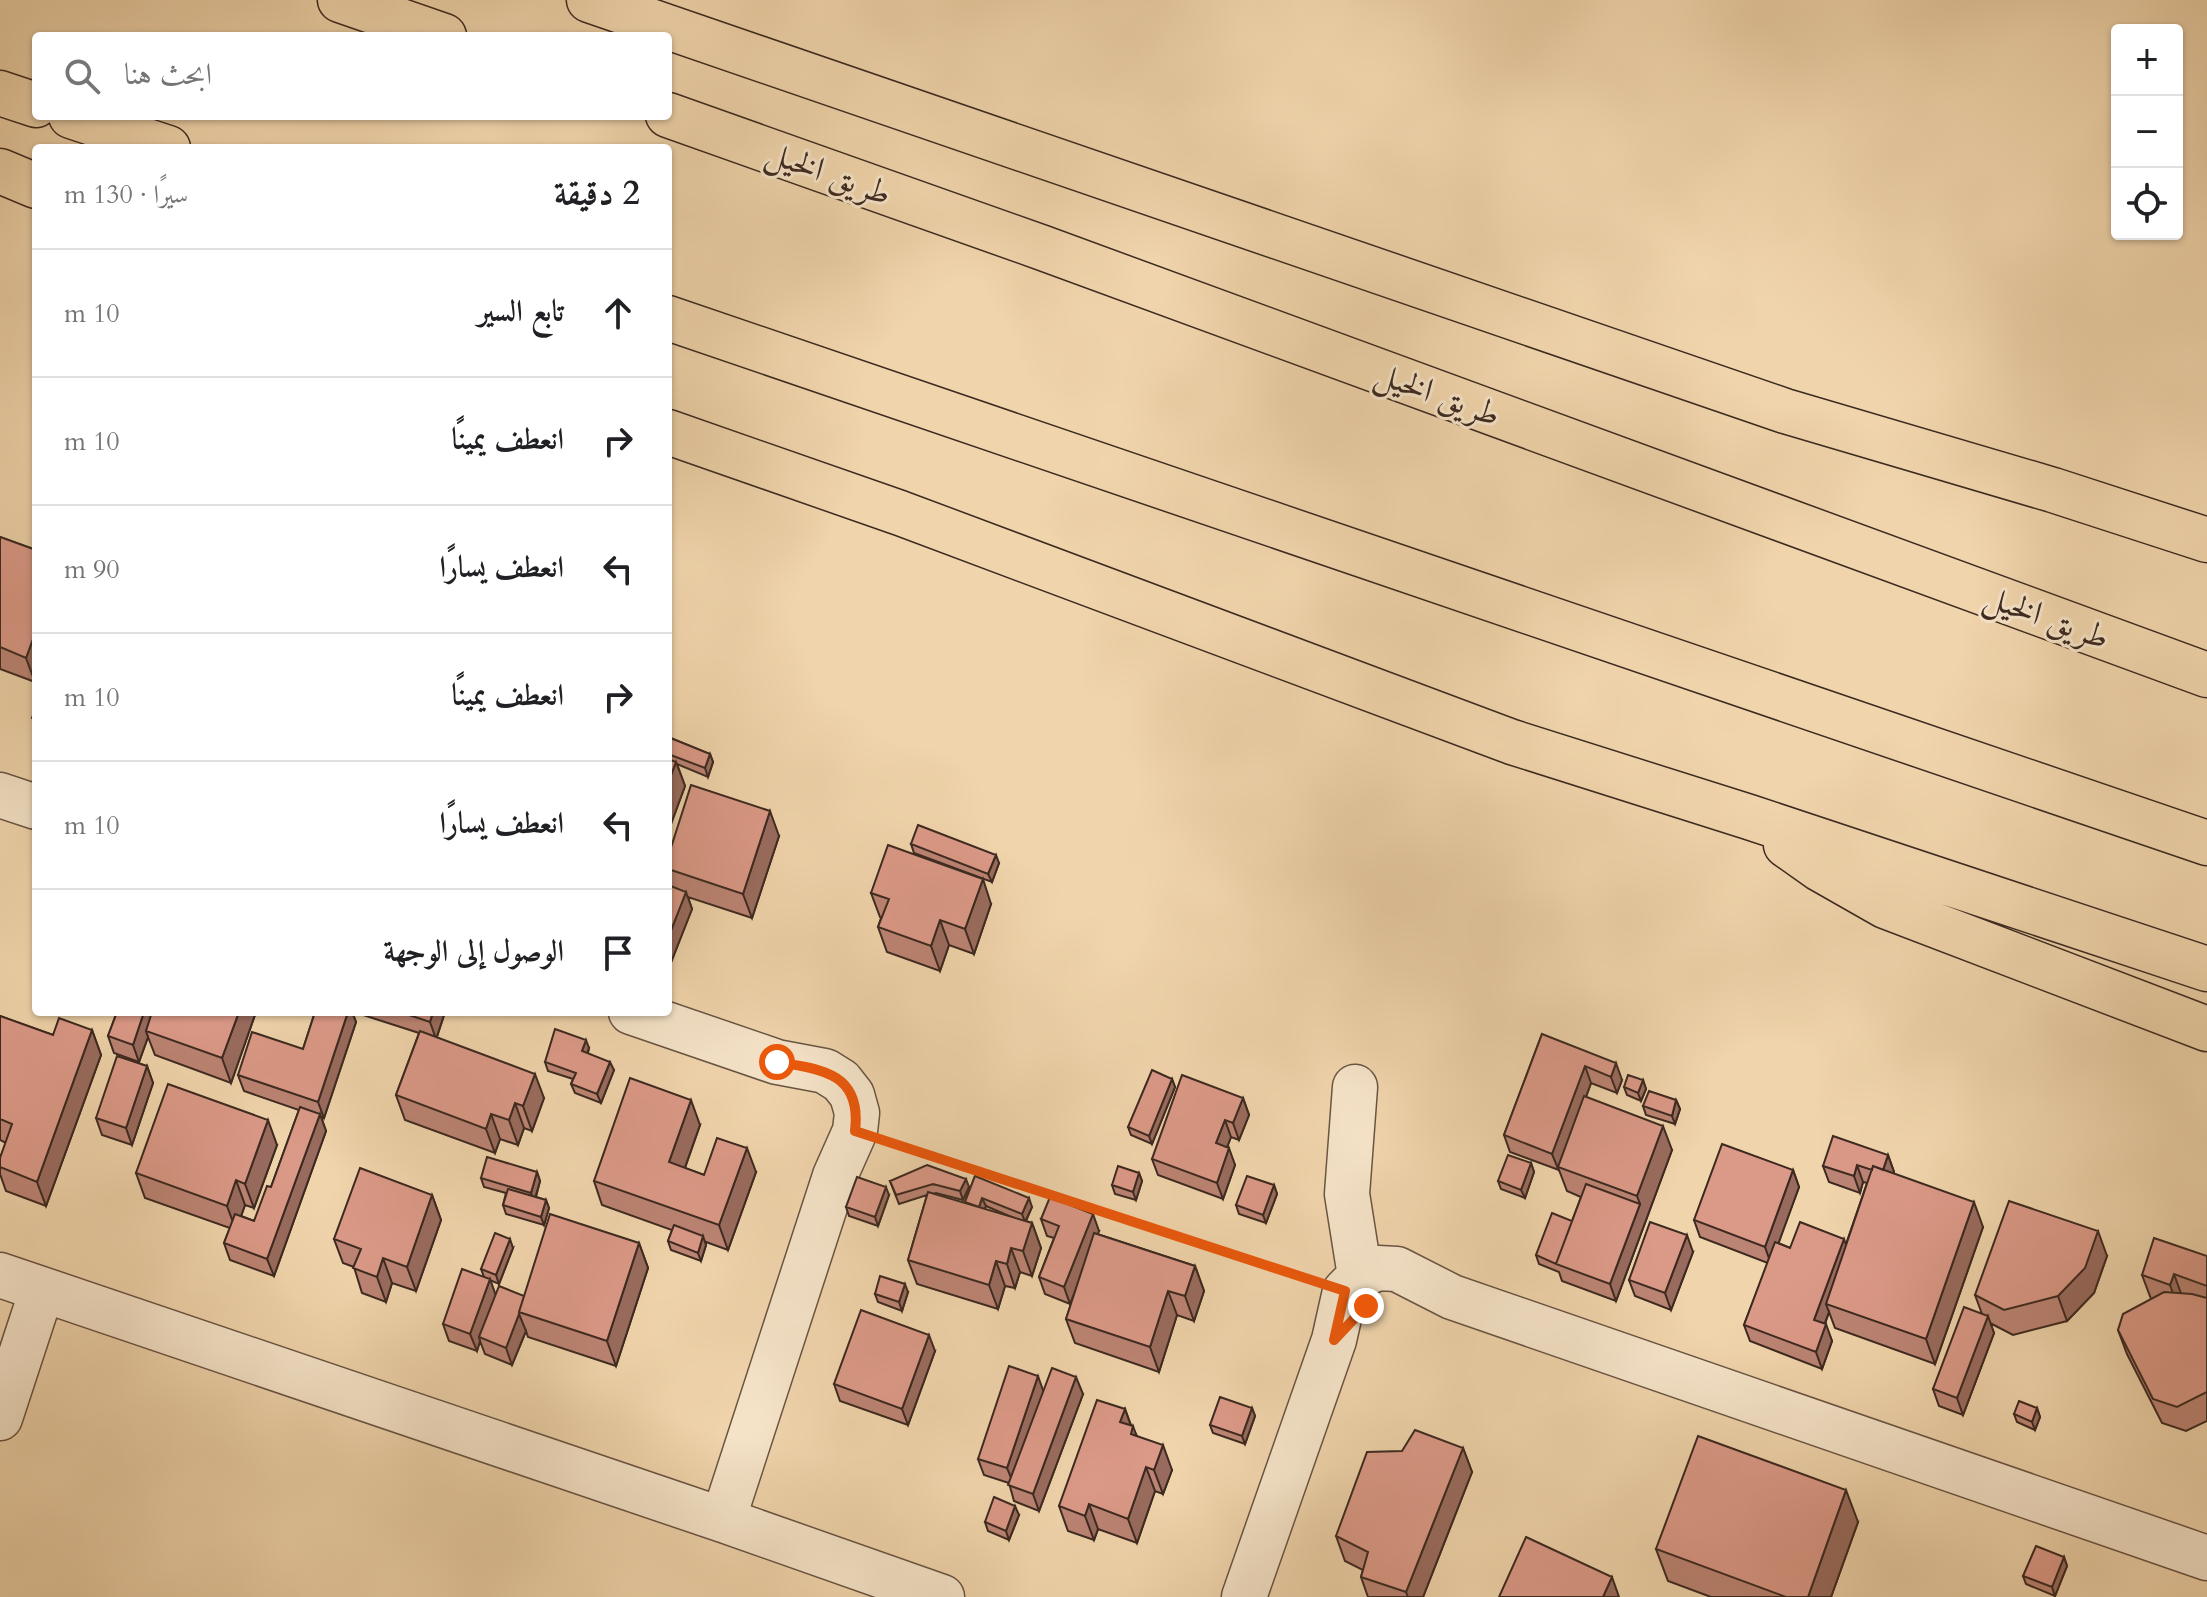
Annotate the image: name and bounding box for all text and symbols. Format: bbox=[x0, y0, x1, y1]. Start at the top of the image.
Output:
map controls bbox=[2111, 24, 2183, 240]
button: + bbox=[2111, 24, 2183, 96]
search box bbox=[32, 32, 672, 120]
icon: search bbox=[60, 54, 104, 98]
text: ابحث هنا bbox=[124, 54, 212, 95]
button: − bbox=[2111, 96, 2183, 168]
street label: طريق الخيل bbox=[760, 129, 898, 217]
button: locate bbox=[2111, 168, 2183, 240]
text: 2 دقيقة bbox=[554, 170, 640, 216]
text: سيرًا · 130 m bbox=[64, 177, 188, 212]
text: تابع السير bbox=[478, 291, 564, 332]
icon: ahead bbox=[596, 291, 640, 335]
text: 10 m bbox=[64, 296, 120, 331]
street label: طريق الخيل bbox=[1369, 350, 1507, 438]
text: انعطف يمينًا bbox=[451, 419, 564, 460]
icon: right bbox=[596, 419, 640, 463]
text: 10 m bbox=[64, 424, 120, 459]
text: انعطف يسارًا bbox=[439, 547, 564, 588]
icon: left bbox=[596, 547, 640, 591]
text: 90 m bbox=[64, 552, 120, 587]
street label: طريق الخيل bbox=[1978, 573, 2116, 661]
text: انعطف يمينًا bbox=[451, 675, 564, 716]
icon: right bbox=[596, 675, 640, 719]
text: 10 m bbox=[64, 680, 120, 715]
text: انعطف يسارًا bbox=[439, 803, 564, 844]
icon: left bbox=[596, 803, 640, 847]
text: 10 m bbox=[64, 808, 120, 843]
text: الوصول إلى الوجهة bbox=[384, 931, 564, 972]
icon: arrive bbox=[596, 931, 640, 975]
route start bbox=[759, 1044, 795, 1080]
route end bbox=[1348, 1288, 1384, 1324]

